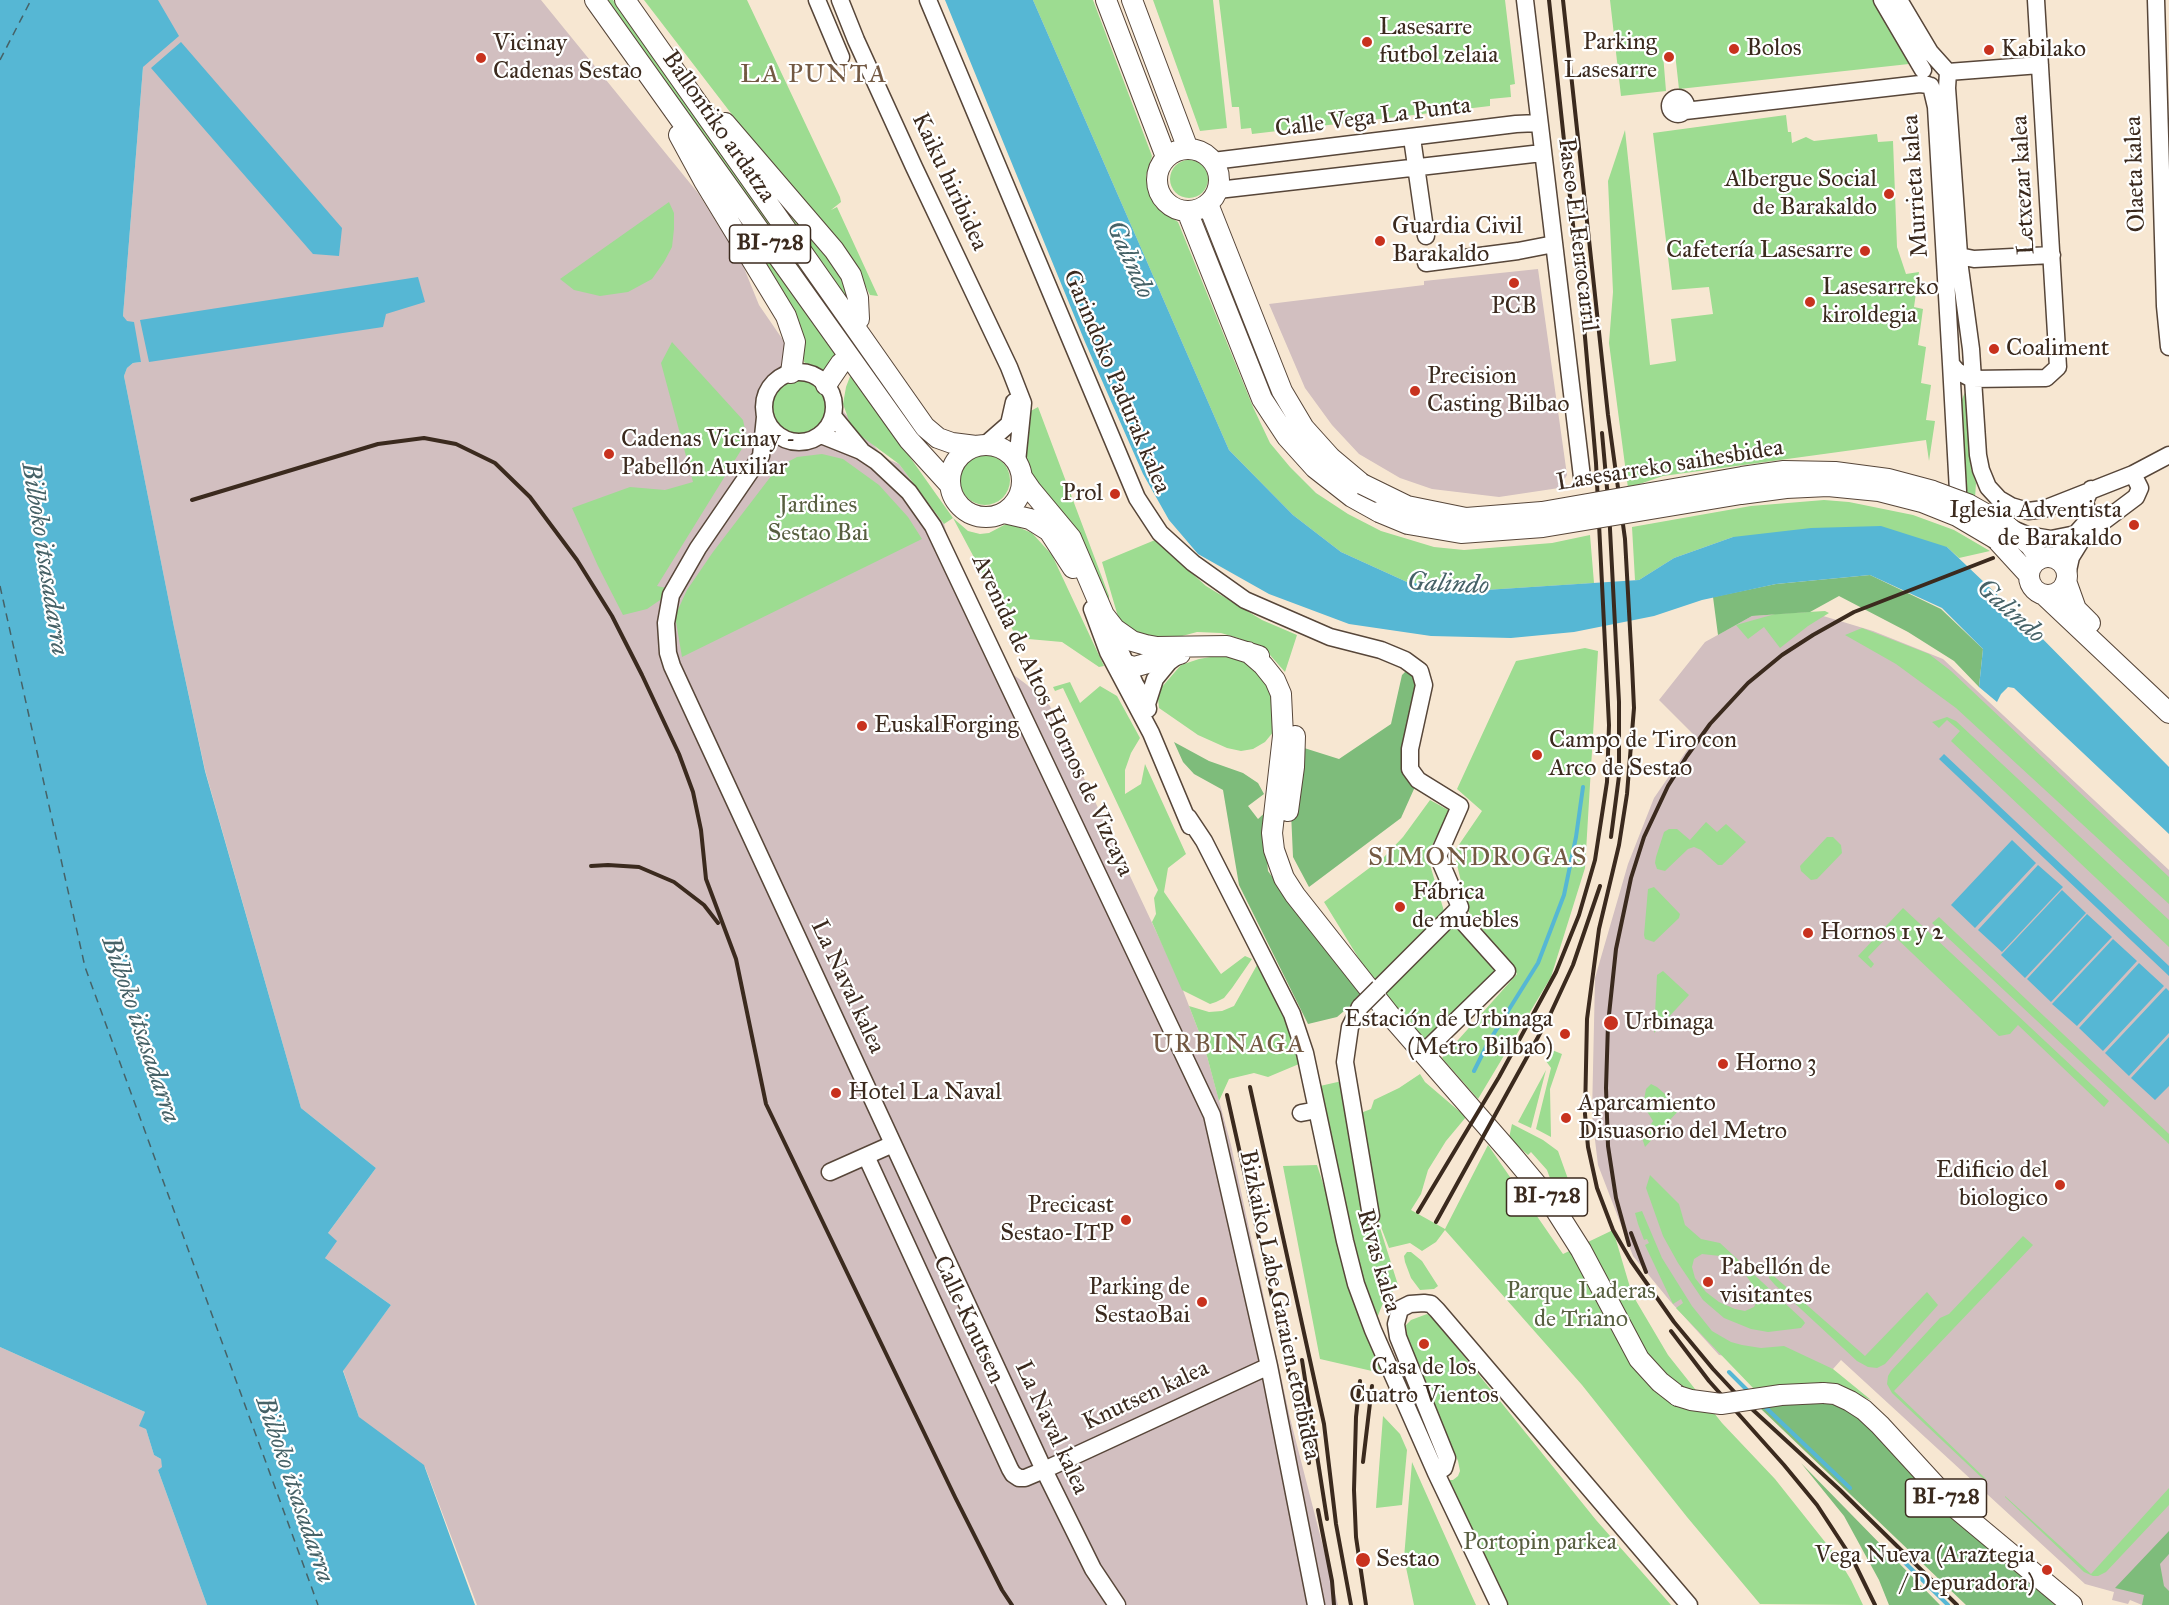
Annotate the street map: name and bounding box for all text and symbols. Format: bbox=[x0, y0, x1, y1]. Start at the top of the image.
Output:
place label: Lasesarre futbol zelaia bbox=[1379, 14, 1498, 70]
place label: Parking Lasesarre bbox=[1564, 29, 1657, 85]
place label: Vicinay Cadenas Sestao bbox=[493, 30, 642, 86]
marker: Lasesarre futbol zelaia bbox=[1360, 35, 1374, 49]
place label: Bolos bbox=[1746, 35, 1801, 63]
place label: Kabilako bbox=[2001, 36, 2086, 64]
marker: Bolos bbox=[1727, 42, 1741, 56]
marker: Kabilako bbox=[1982, 43, 1996, 57]
street label: Ballontiko ardatza bbox=[655, 46, 781, 208]
marker: Parking Lasesarre bbox=[1662, 50, 1676, 64]
marker: Vicinay Cadenas Sestao bbox=[474, 51, 488, 65]
district label: LA PUNTA bbox=[740, 60, 888, 92]
street label: Calle Vega La Punta bbox=[1273, 92, 1473, 144]
street label: Kaiku hiribidea bbox=[905, 109, 993, 255]
street label: Murrieta kalea bbox=[1897, 113, 1935, 259]
street label: Letxezar kalea bbox=[2006, 114, 2042, 256]
street label: Olaeta kalea bbox=[2120, 115, 2152, 233]
street label: Paseo El Ferrocarril bbox=[1551, 136, 1603, 334]
place label: Albergue Social de Barakaldo bbox=[1725, 166, 1877, 222]
marker: Albergue Social de Barakaldo bbox=[1882, 187, 1896, 201]
place label: Guardia Civil Barakaldo bbox=[1392, 213, 1523, 269]
water label: Galindo bbox=[1098, 216, 1160, 304]
road number: BI-728 bbox=[730, 225, 810, 263]
marker: Guardia Civil Barakaldo bbox=[1373, 234, 1387, 248]
place label: Cafetería Lasesarre bbox=[1666, 237, 1853, 265]
marker: Cafetería Lasesarre bbox=[1858, 244, 1872, 258]
street label: Garindoko Padurak kalea bbox=[1056, 266, 1176, 498]
place label: Lasesarreko kiroldegia bbox=[1822, 274, 1938, 330]
marker: PCB bbox=[1507, 276, 1521, 290]
place label: PCB bbox=[1491, 293, 1537, 321]
marker: Lasesarreko kiroldegia bbox=[1803, 295, 1817, 309]
place label: Coaliment bbox=[2006, 335, 2109, 363]
marker: Coaliment bbox=[1987, 342, 2001, 356]
place label: Precision Casting Bilbao bbox=[1427, 363, 1570, 419]
marker: Precision Casting Bilbao bbox=[1408, 384, 1422, 398]
place label: Cadenas Vicinay - Pabellón Auxiliar bbox=[621, 426, 796, 482]
street label: Lasesarreko saihesbidea bbox=[1554, 434, 1786, 498]
marker: Cadenas Vicinay - Pabellón Auxiliar bbox=[602, 447, 616, 461]
water label: Bilboko itsasadarra bbox=[13, 460, 75, 658]
place label: Prol bbox=[1062, 480, 1103, 508]
marker: Prol bbox=[1108, 487, 1122, 501]
park label: Jardines Sestao Bai bbox=[767, 492, 869, 548]
place label: Iglesia Adventista de Barakaldo bbox=[1949, 497, 2122, 553]
marker: Iglesia Adventista de Barakaldo bbox=[2127, 518, 2141, 532]
street label: Avenida de Altos Hornos de Vizcaya bbox=[965, 551, 1139, 881]
water label: Galindo bbox=[1406, 567, 1490, 603]
water label: Galindo bbox=[1969, 573, 2051, 651]
place label: EuskalForging bbox=[874, 712, 1019, 740]
marker: EuskalForging bbox=[855, 719, 869, 733]
place label: Campo de Tiro con Arco de Sestao bbox=[1549, 727, 1737, 783]
marker: Campo de Tiro con Arco de Sestao bbox=[1530, 748, 1544, 762]
district label: SIMONDROGAS bbox=[1368, 843, 1588, 875]
place label: Fábrica de muebles bbox=[1412, 879, 1519, 935]
marker: Fábrica de muebles bbox=[1393, 900, 1407, 914]
street label: La Naval kalea bbox=[804, 916, 890, 1058]
place label: Hornos 1 y 2 bbox=[1820, 919, 1944, 947]
marker: Hornos 1 y 2 bbox=[1801, 926, 1815, 940]
water label: Bilboko itsasadarra bbox=[94, 933, 186, 1127]
place label: Estación de Urbinaga (Metro Bilbao) bbox=[1344, 1006, 1553, 1062]
place label: Urbinaga bbox=[1624, 1009, 1714, 1037]
marker: Urbinaga bbox=[1602, 1014, 1620, 1032]
marker: Estación de Urbinaga (Metro Bilbao) bbox=[1558, 1027, 1572, 1041]
district label: URBINAGA bbox=[1152, 1030, 1306, 1062]
place label: Horno 3 bbox=[1735, 1050, 1817, 1078]
marker: Horno 3 bbox=[1716, 1057, 1730, 1071]
place label: Hotel La Naval bbox=[848, 1079, 1002, 1107]
marker: Hotel La Naval bbox=[829, 1086, 843, 1100]
place label: Aparcamiento Disuasorio del Metro bbox=[1578, 1090, 1787, 1146]
marker: Aparcamiento Disuasorio del Metro bbox=[1559, 1111, 1573, 1125]
street label: Bizkaiko Labe Garaien etorbidea bbox=[1232, 1148, 1326, 1462]
place label: Edificio del biologico bbox=[1936, 1157, 2048, 1213]
road number: BI-728 bbox=[1506, 1178, 1588, 1216]
marker: Edificio del biologico bbox=[2053, 1178, 2067, 1192]
place label: Precicast Sestao-ITP bbox=[1000, 1192, 1114, 1248]
street label: Rivas kalea bbox=[1349, 1206, 1407, 1316]
marker: Precicast Sestao-ITP bbox=[1119, 1213, 1133, 1227]
street label: Calle Knutsen bbox=[926, 1252, 1010, 1388]
place label: Pabellón de visitantes bbox=[1720, 1254, 1830, 1310]
place label: Parking de SestaoBai bbox=[1089, 1274, 1190, 1330]
marker: Pabellón de visitantes bbox=[1701, 1275, 1715, 1289]
park label: Parque Laderas de Triano bbox=[1506, 1278, 1656, 1334]
marker: Parking de SestaoBai bbox=[1195, 1295, 1209, 1309]
marker: Casa de los Cuatro Vientos bbox=[1417, 1337, 1431, 1351]
street label: Knutsen kalea bbox=[1078, 1354, 1214, 1438]
place label: Casa de los Cuatro Vientos bbox=[1349, 1354, 1499, 1410]
street label: La Naval kalea bbox=[1008, 1357, 1094, 1499]
water label: Bilboko itsasadarra bbox=[248, 1393, 340, 1587]
road number: BI-728 bbox=[1906, 1479, 1986, 1517]
park label: Portopin parkea bbox=[1463, 1529, 1617, 1557]
place label: Vega Nueva (Araztegia / Depuradora) bbox=[1815, 1542, 2035, 1598]
place label: Sestao bbox=[1376, 1546, 1439, 1574]
marker: Sestao bbox=[1354, 1551, 1372, 1569]
marker: Vega Nueva (Araztegia / Depuradora) bbox=[2040, 1563, 2054, 1577]

